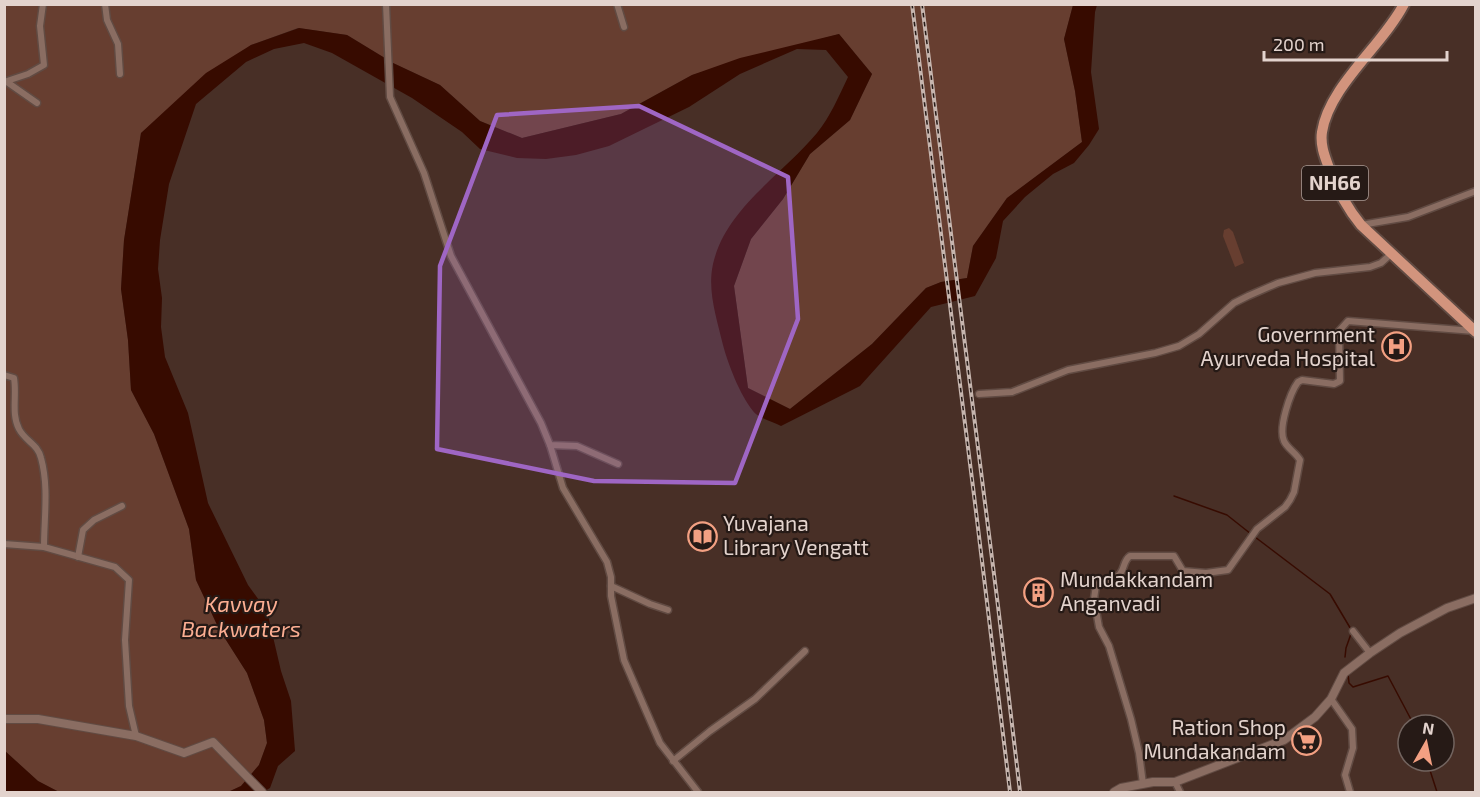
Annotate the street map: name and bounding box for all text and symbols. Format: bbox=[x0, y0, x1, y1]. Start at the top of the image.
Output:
scale bar bbox=[1264, 24, 1447, 62]
text: 200 m bbox=[1273, 33, 1325, 55]
road number: NH66 bbox=[1302, 166, 1368, 200]
place label: Government Ayurveda Hospital bbox=[1201, 321, 1376, 370]
hospital icon: Government Ayurveda Hospital bbox=[1380, 331, 1412, 363]
place label: Yuvajana Library Vengatt bbox=[723, 510, 869, 559]
library icon: Yuvajana Library Vengatt bbox=[686, 520, 718, 552]
place label: Mundakkandam Anganvadi bbox=[1060, 566, 1213, 615]
building icon: Mundakkandam Anganvadi bbox=[1023, 576, 1055, 608]
water label: Kavvay Backwaters bbox=[181, 590, 301, 641]
north arrow bbox=[1396, 713, 1456, 773]
place label: Ration Shop Mundakandam bbox=[1143, 714, 1286, 763]
text: N bbox=[1421, 717, 1436, 738]
supermarket icon: Ration Shop Mundakandam bbox=[1291, 724, 1323, 756]

